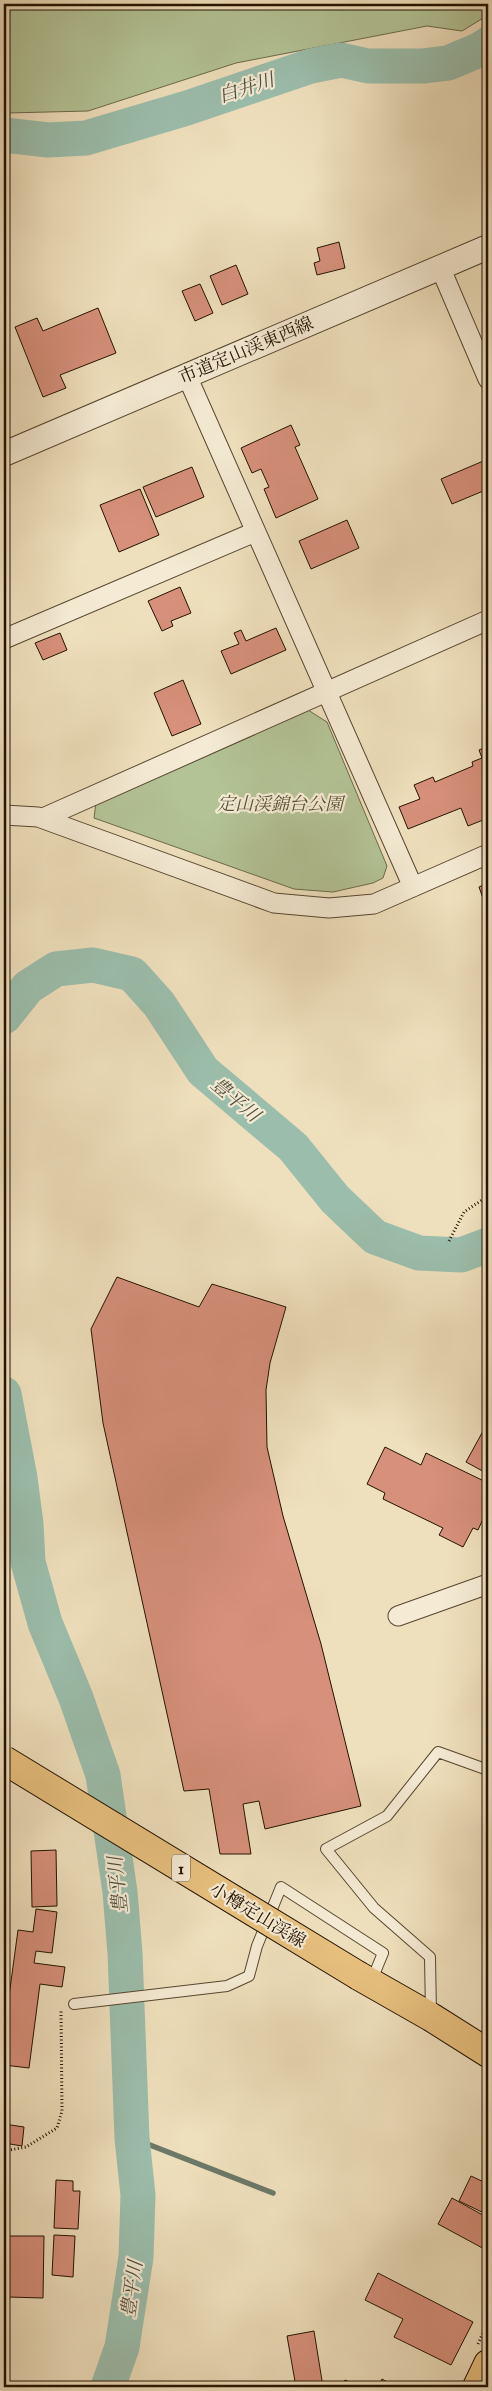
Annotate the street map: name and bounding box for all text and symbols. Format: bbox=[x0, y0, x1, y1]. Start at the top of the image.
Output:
water label: 白井川 bbox=[216, 68, 279, 109]
street label: 市道定山渓東西線 bbox=[176, 313, 317, 390]
park label: 定山渓錦台公園 bbox=[217, 794, 346, 817]
water label: 豊平川 bbox=[205, 1073, 266, 1129]
water label: 豊平川 bbox=[104, 1853, 134, 1914]
road number: 1 bbox=[172, 1855, 190, 1882]
street label: 小樽定山渓線 bbox=[205, 1879, 309, 1954]
water label: 豊平川 bbox=[117, 2257, 149, 2319]

